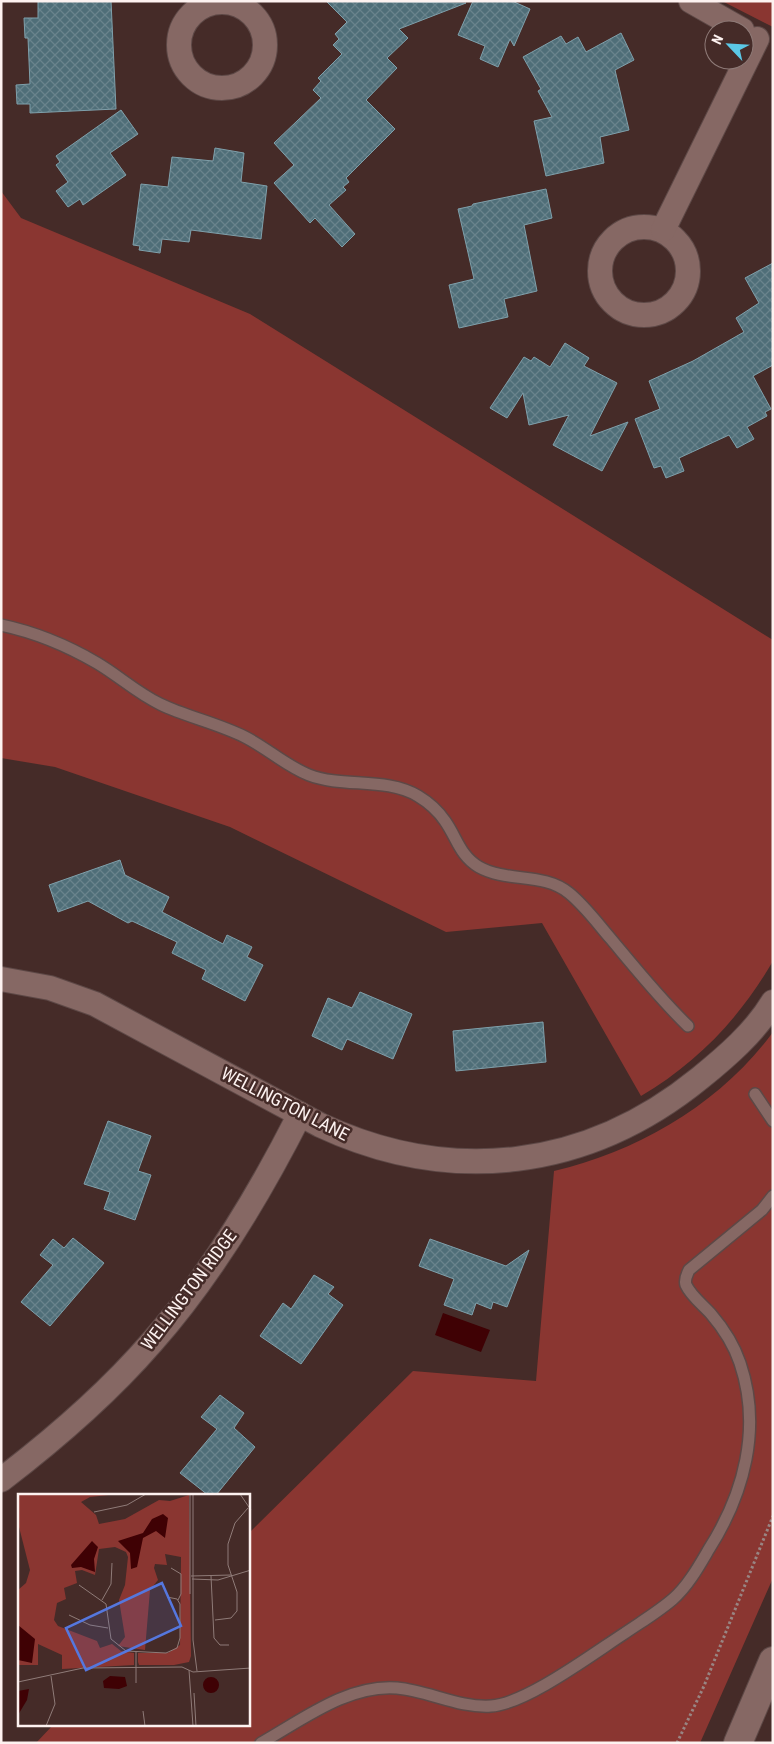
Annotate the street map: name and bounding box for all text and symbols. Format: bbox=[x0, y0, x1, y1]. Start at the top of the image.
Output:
north arrow bbox=[704, 20, 754, 70]
text: N bbox=[708, 32, 726, 47]
street label: WELLINGTON LANE bbox=[218, 1062, 353, 1145]
street label: WELLINGTON RIDGE bbox=[137, 1225, 241, 1354]
inset map bbox=[18, 1494, 250, 1726]

